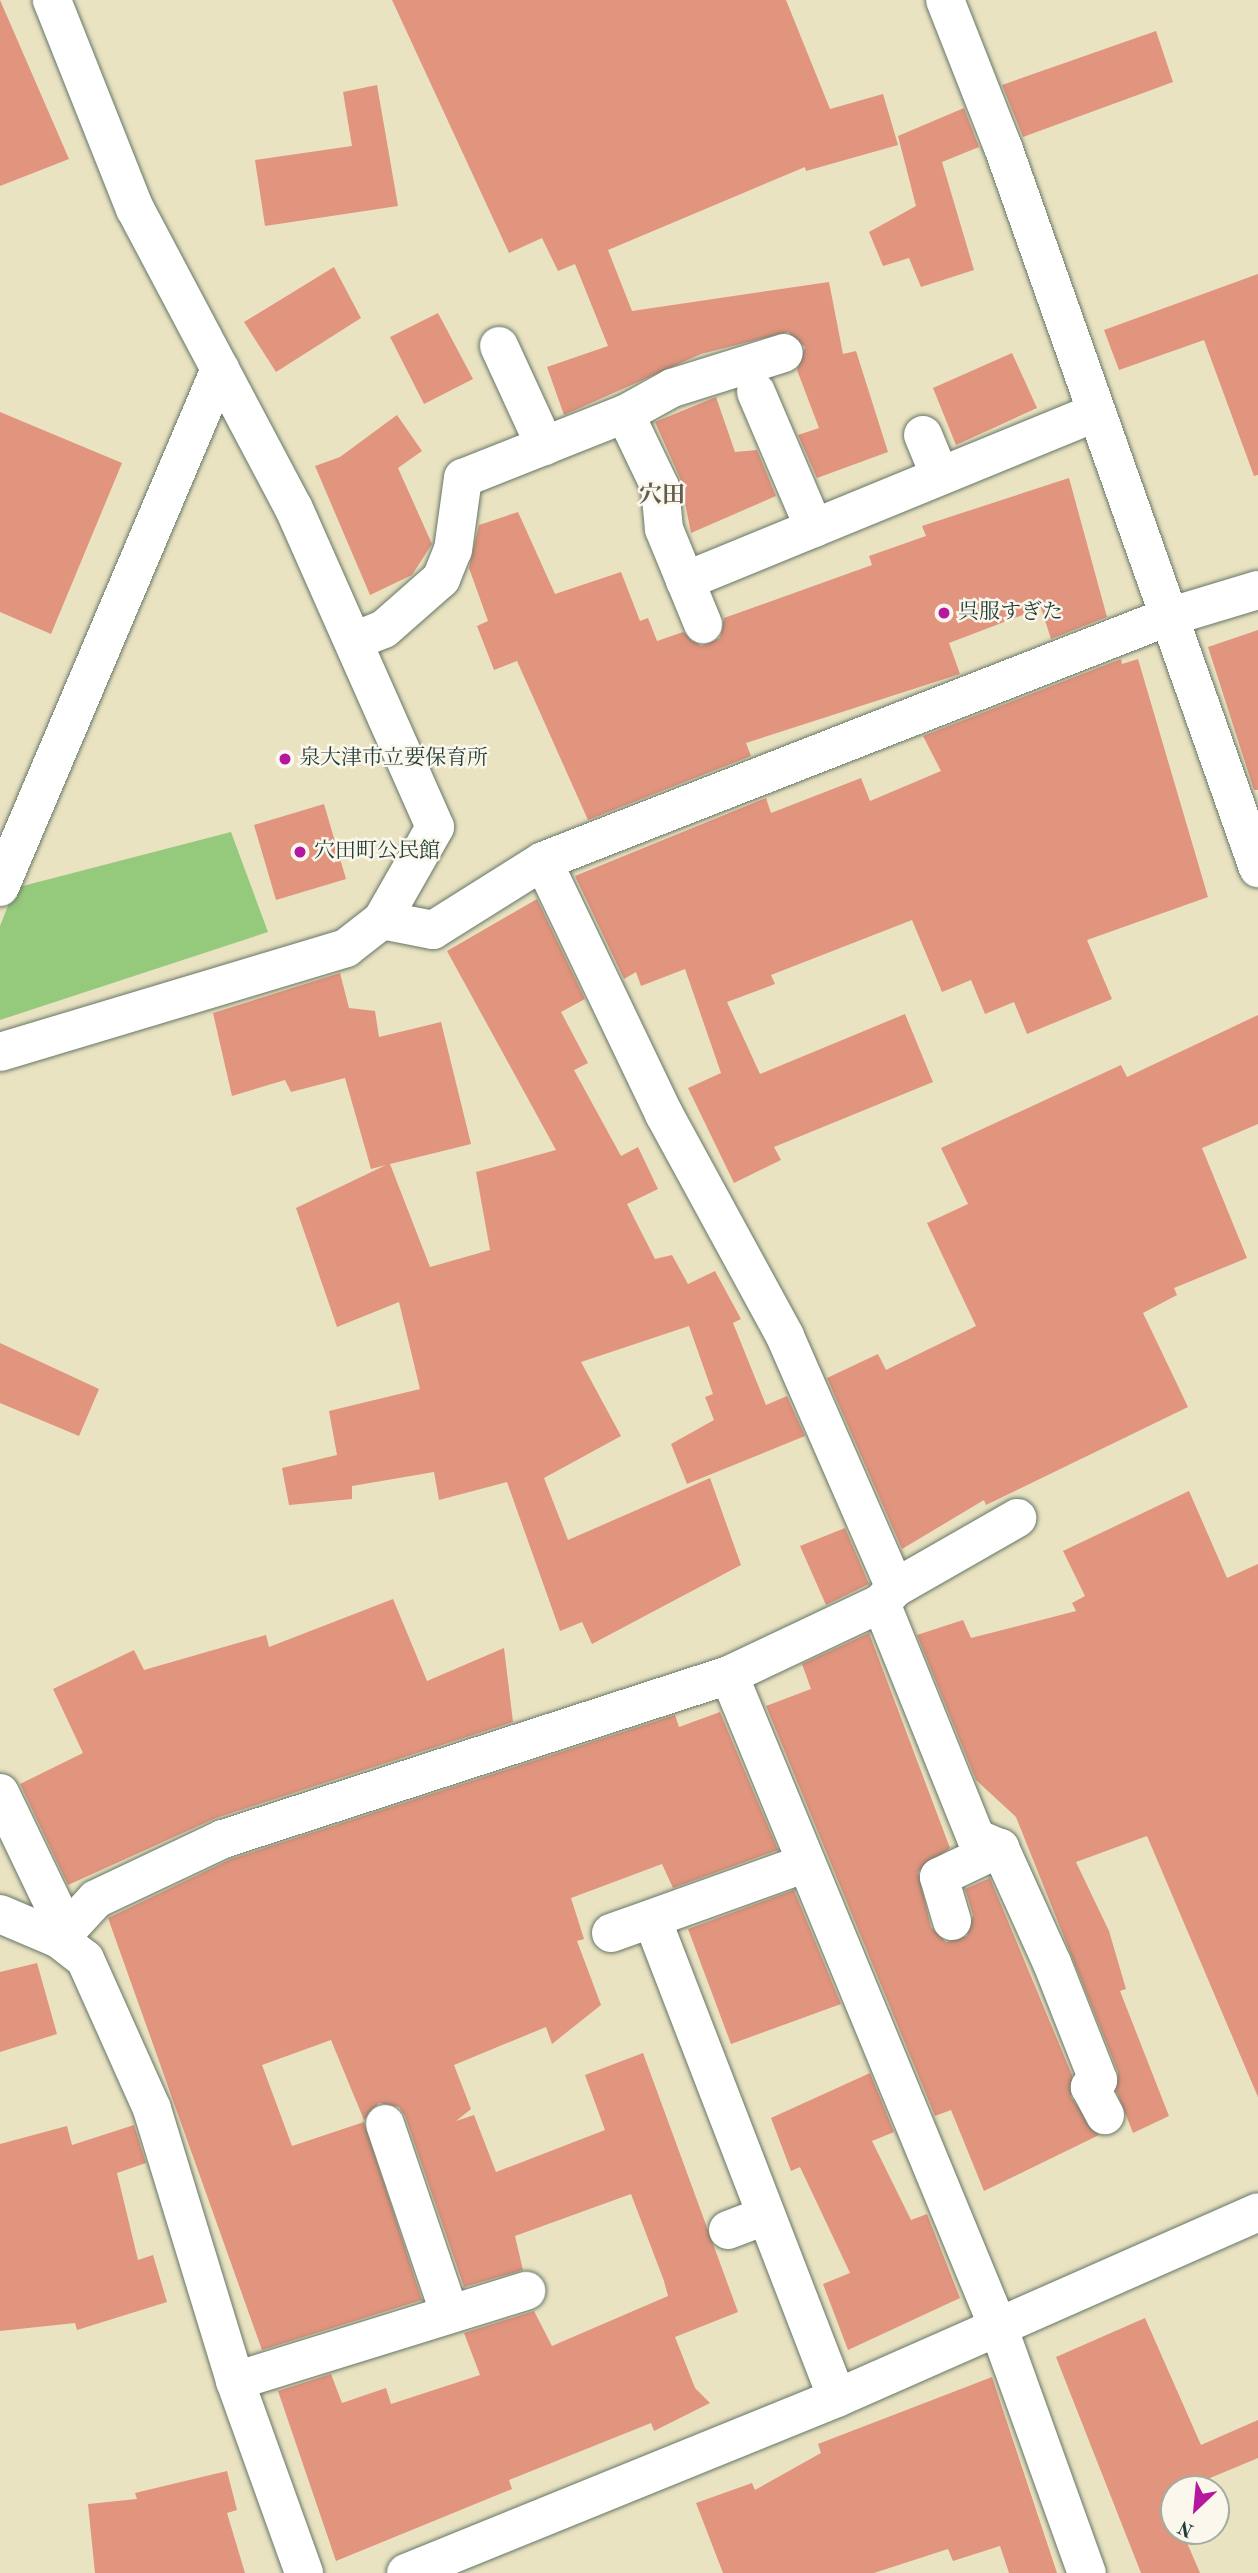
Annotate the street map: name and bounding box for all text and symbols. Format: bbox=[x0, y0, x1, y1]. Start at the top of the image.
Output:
district label: 穴田 bbox=[639, 482, 685, 510]
place label: 呉服すぎた bbox=[958, 600, 1063, 626]
marker: 呉服すぎた bbox=[936, 605, 952, 621]
place label: 泉大津市立要保育所 bbox=[299, 746, 488, 772]
marker: 泉大津市立要保育所 bbox=[277, 751, 293, 767]
place label: 穴田町公民館 bbox=[314, 839, 440, 865]
marker: 穴田町公民館 bbox=[292, 844, 308, 860]
north arrow bbox=[1160, 2475, 1230, 2545]
text: N bbox=[1176, 2516, 1197, 2539]

